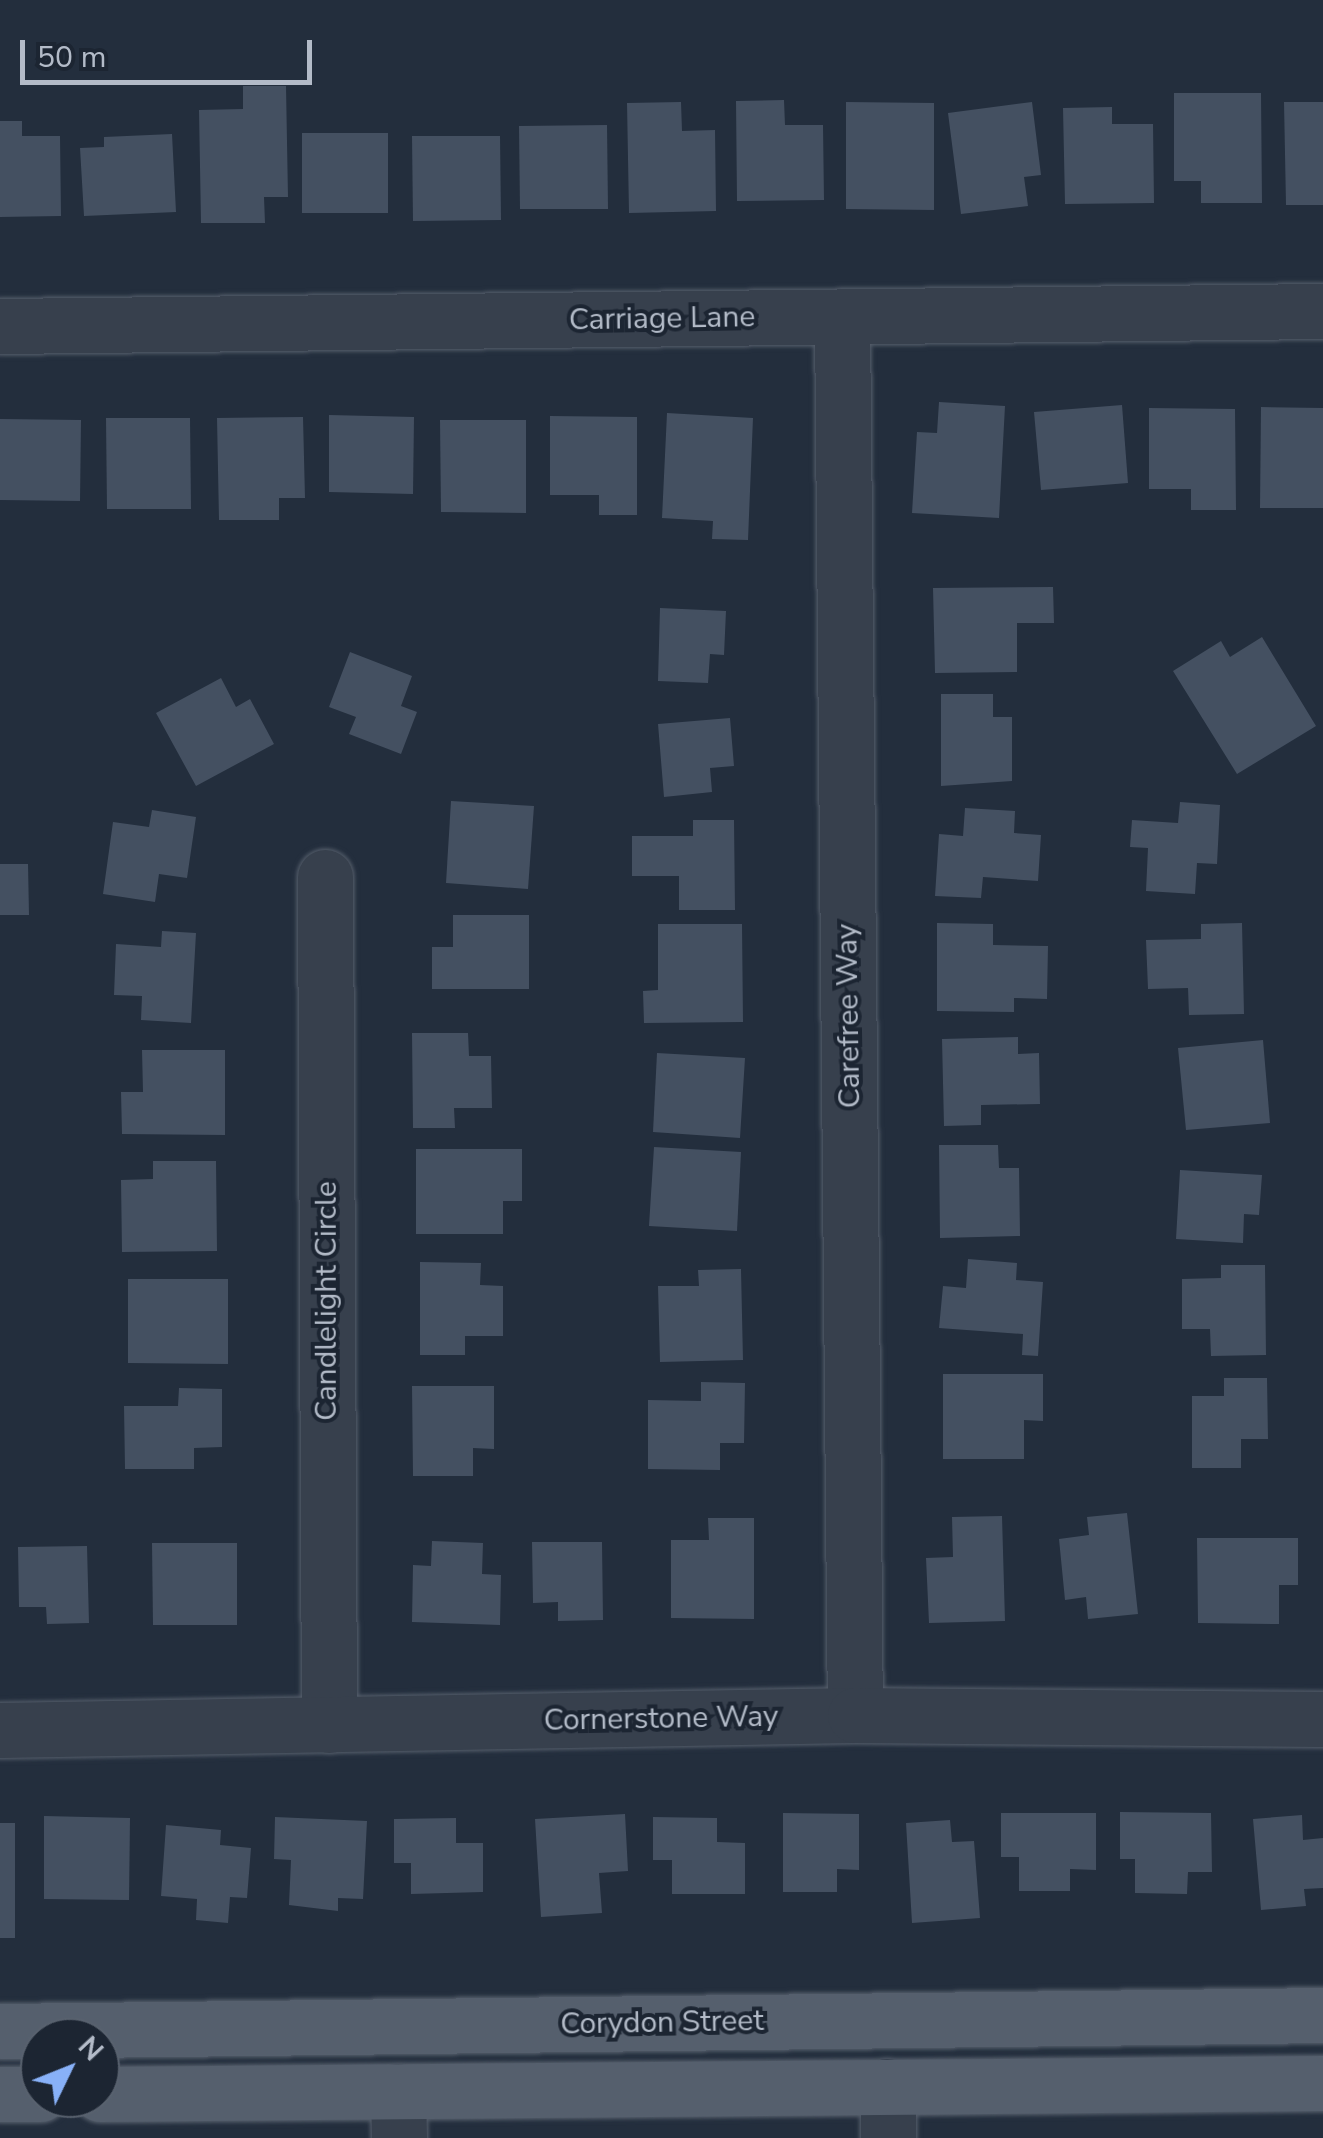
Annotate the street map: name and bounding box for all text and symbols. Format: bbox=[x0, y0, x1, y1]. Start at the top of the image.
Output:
scale bar bbox=[25, 20, 318, 82]
text: 50 m bbox=[37, 37, 106, 78]
street label: Carriage Lane bbox=[569, 299, 755, 339]
street label: Carefree Way bbox=[829, 923, 869, 1109]
street label: Candlelight Circle bbox=[309, 1181, 345, 1421]
street label: Cornerstone Way bbox=[543, 1699, 779, 1739]
street label: Corydon Street bbox=[560, 2003, 764, 2043]
north arrow bbox=[20, 2018, 120, 2118]
text: N bbox=[69, 2028, 112, 2070]

